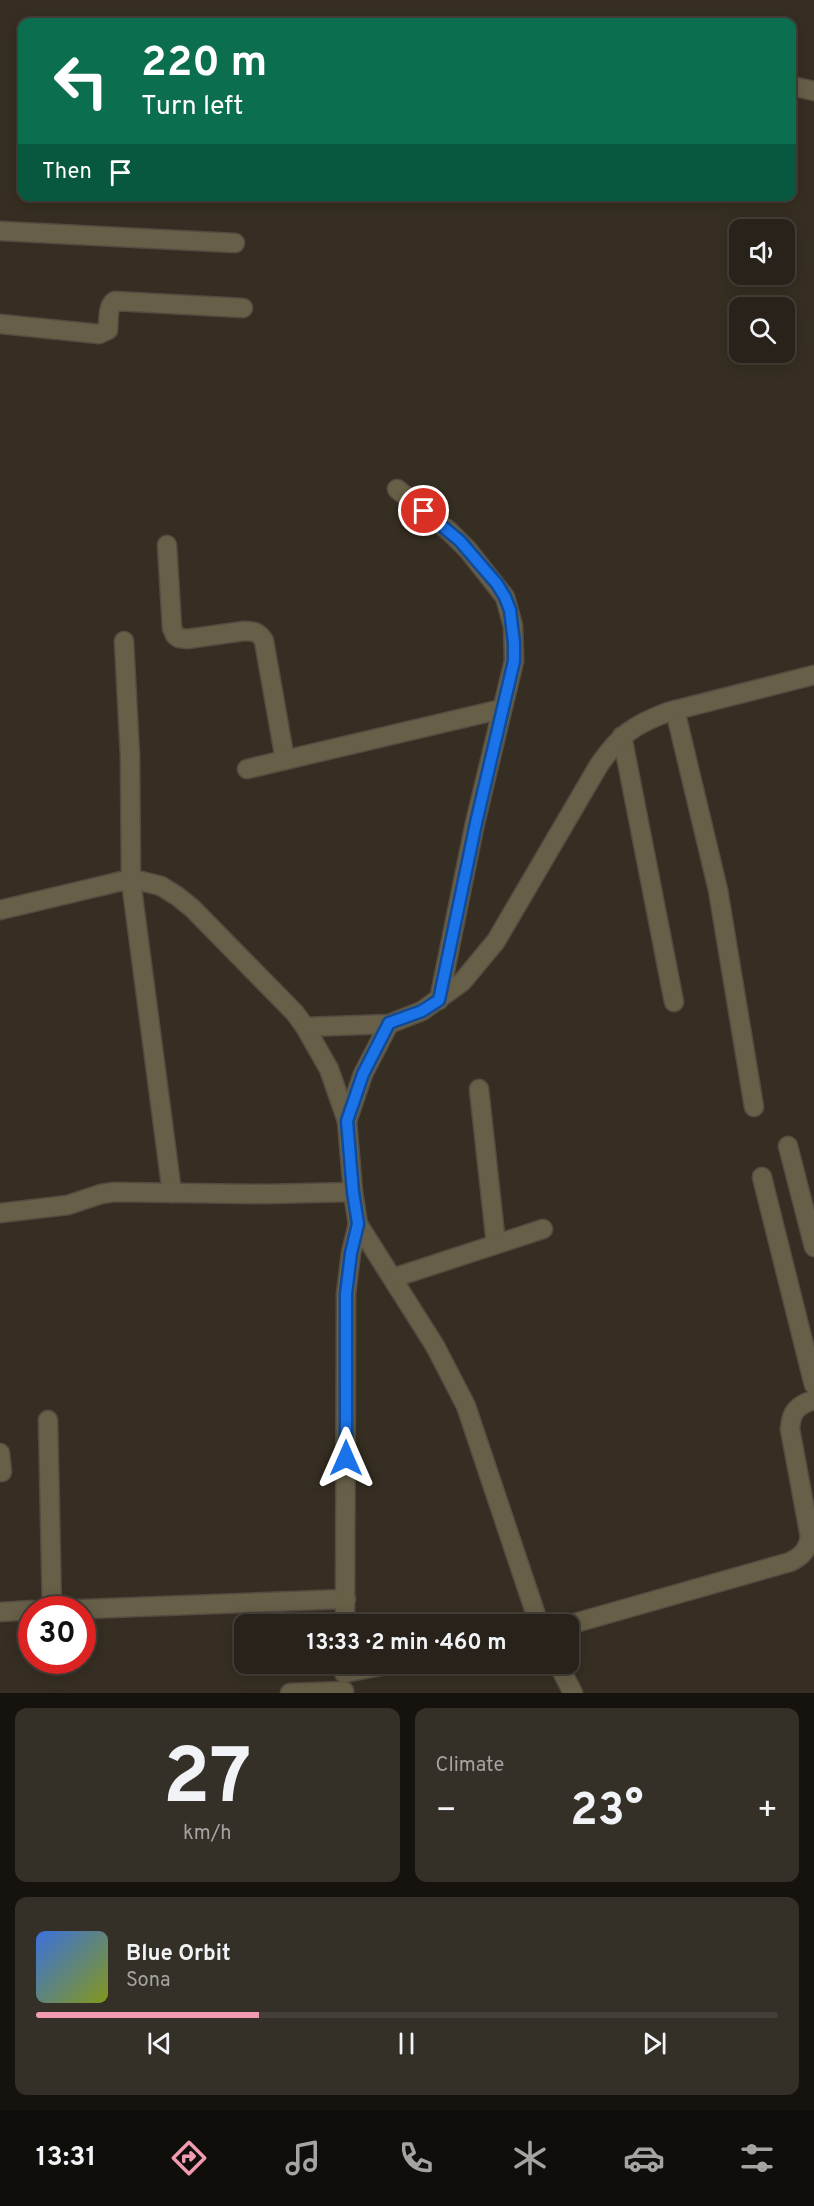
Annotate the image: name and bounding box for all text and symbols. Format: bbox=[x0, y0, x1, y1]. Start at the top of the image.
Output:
text: 220 m bbox=[141, 38, 267, 91]
icon: left bbox=[42, 42, 120, 120]
text: Turn left bbox=[141, 90, 243, 124]
icon: arrive bbox=[104, 156, 137, 189]
text: Then bbox=[42, 159, 92, 186]
map controls bbox=[729, 219, 795, 363]
button: sound bbox=[729, 219, 795, 285]
button: search bbox=[729, 297, 795, 363]
pin bbox=[398, 485, 449, 536]
icon: arrive bbox=[407, 494, 440, 527]
position arrow bbox=[314, 1426, 378, 1490]
speed limit sign: 30 bbox=[18, 1596, 96, 1674]
text: 13:33 · 2 min · 460 m bbox=[306, 1630, 507, 1657]
text: 27 bbox=[163, 1732, 252, 1831]
text: Climate bbox=[436, 1753, 504, 1779]
text: 23° bbox=[570, 1784, 643, 1841]
text: − bbox=[436, 1791, 457, 1833]
text: + bbox=[757, 1791, 778, 1833]
text: km/h bbox=[183, 1821, 232, 1847]
text: Blue Orbit bbox=[126, 1941, 231, 1968]
text: Sona bbox=[126, 1968, 171, 1994]
icon: previous bbox=[143, 2027, 176, 2060]
icon: pause bbox=[390, 2027, 423, 2060]
icon: next bbox=[638, 2027, 671, 2060]
icon: directions bbox=[168, 2137, 210, 2179]
icon: music bbox=[282, 2137, 324, 2179]
icon: phone bbox=[395, 2137, 437, 2179]
icon: climate bbox=[509, 2137, 551, 2179]
icon: car bbox=[623, 2137, 665, 2179]
icon: filters bbox=[736, 2137, 778, 2179]
text: 13:31 bbox=[36, 2141, 96, 2175]

